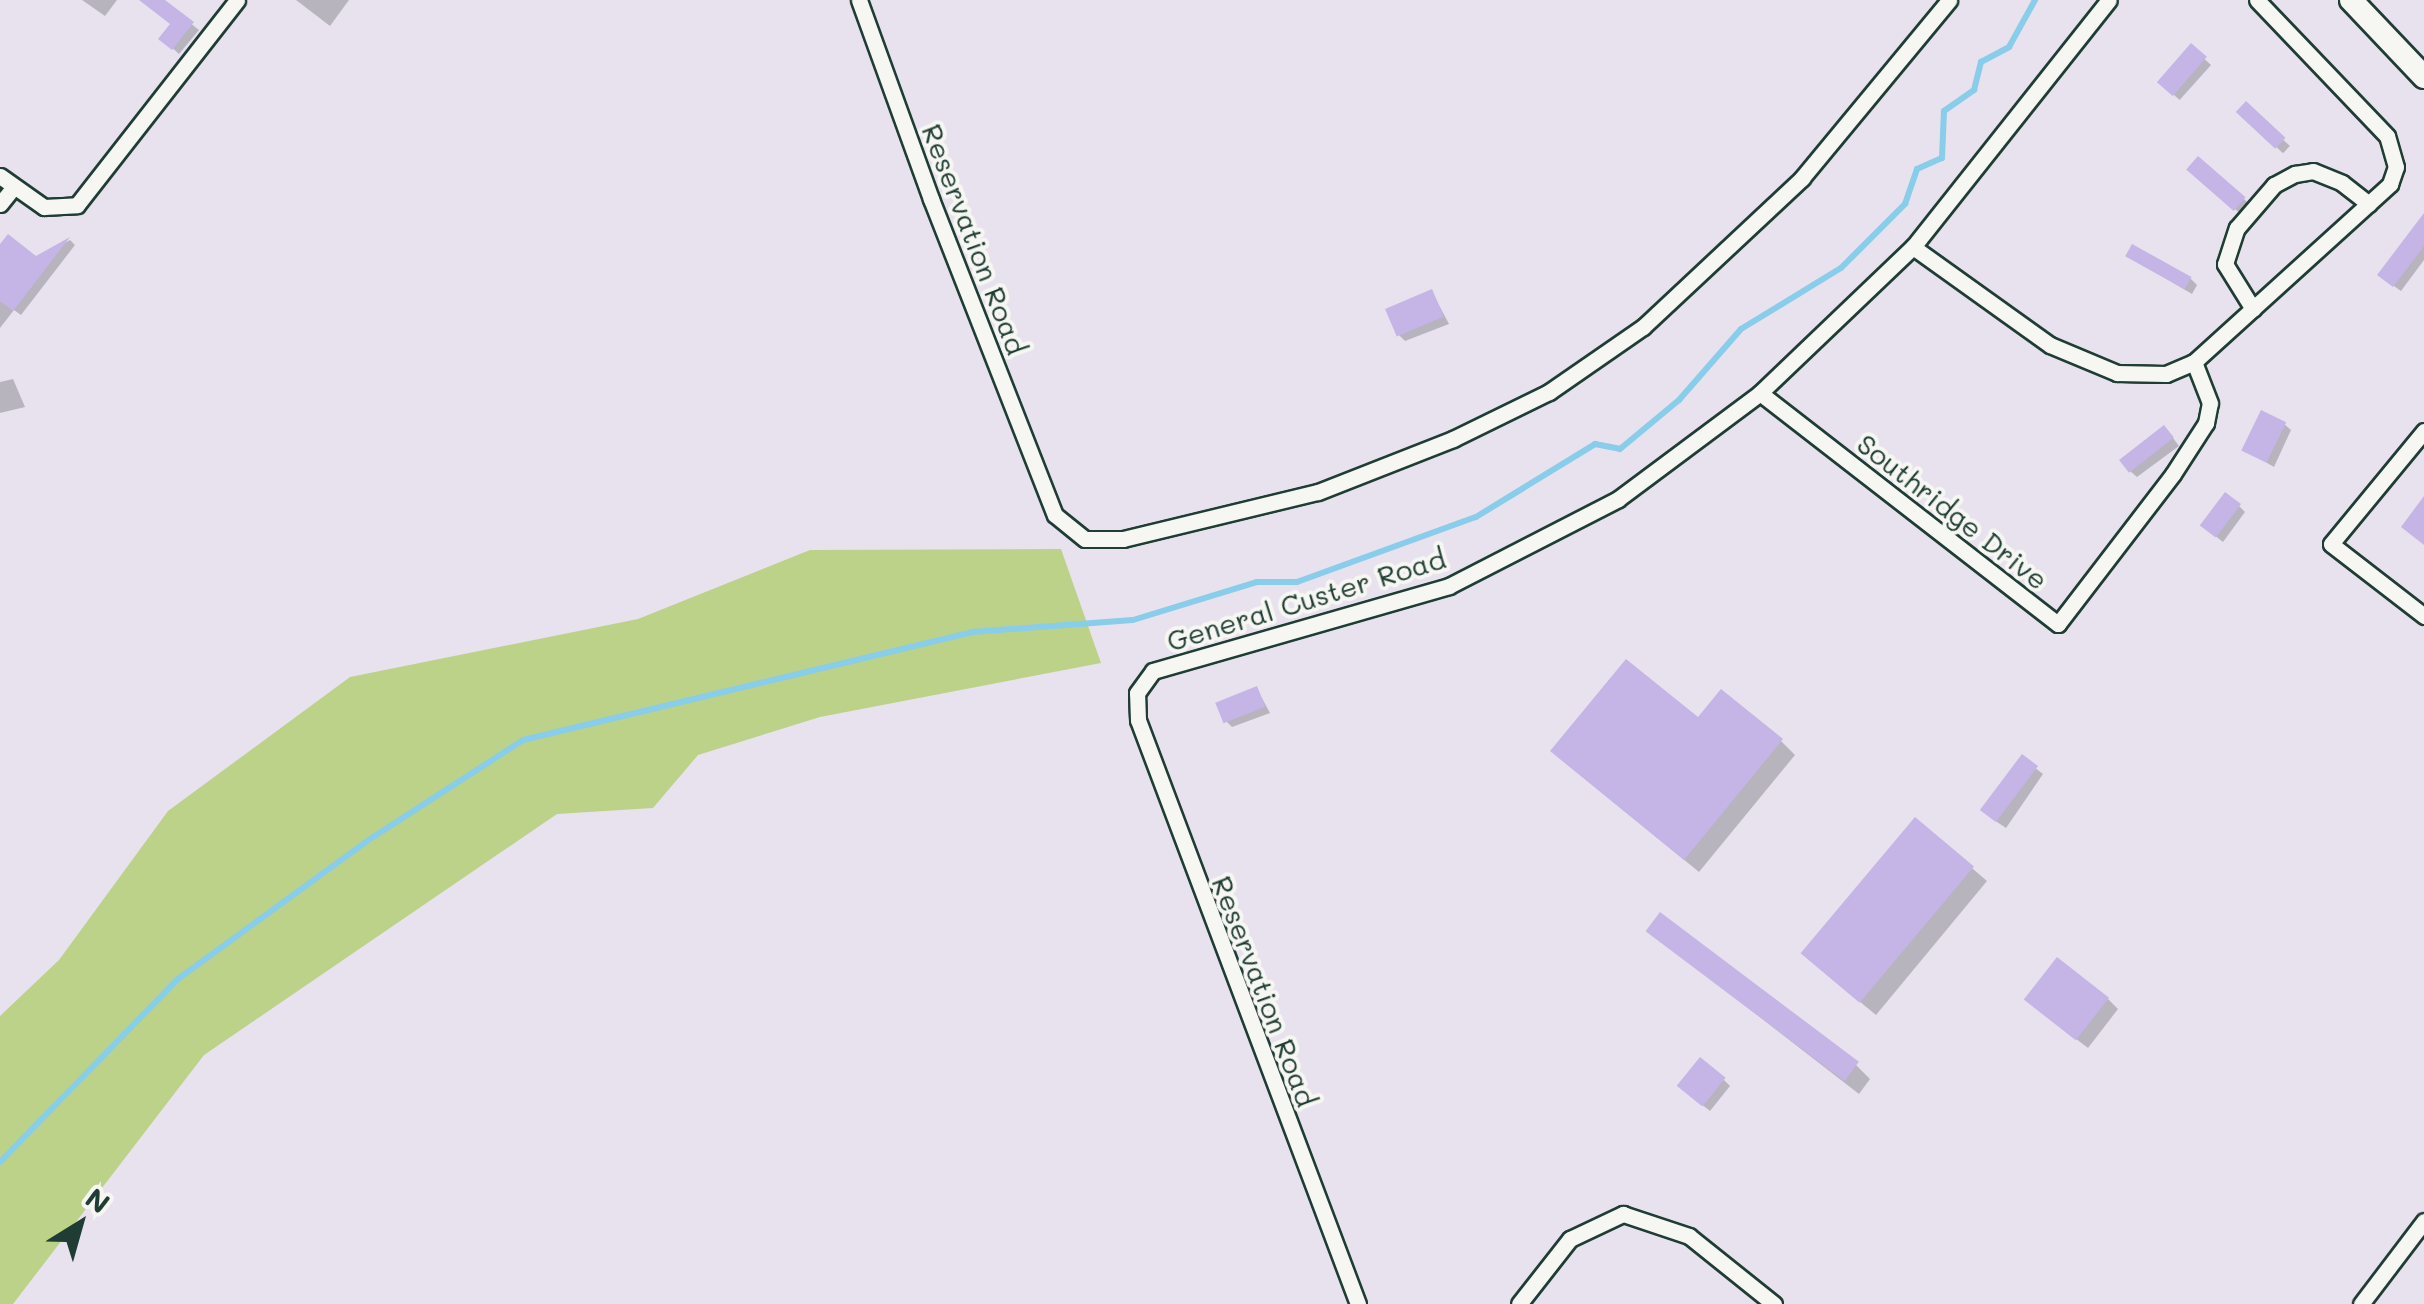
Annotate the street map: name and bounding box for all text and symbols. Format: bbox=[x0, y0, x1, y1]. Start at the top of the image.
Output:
street label: Reservation Road bbox=[916, 119, 1034, 359]
street label: Southridge Drive bbox=[1851, 426, 2055, 596]
street label: General Custer Road bbox=[1163, 541, 1449, 657]
street label: Reservation Road bbox=[1206, 871, 1324, 1111]
north arrow bbox=[30, 1174, 130, 1274]
text: N bbox=[79, 1179, 117, 1221]

